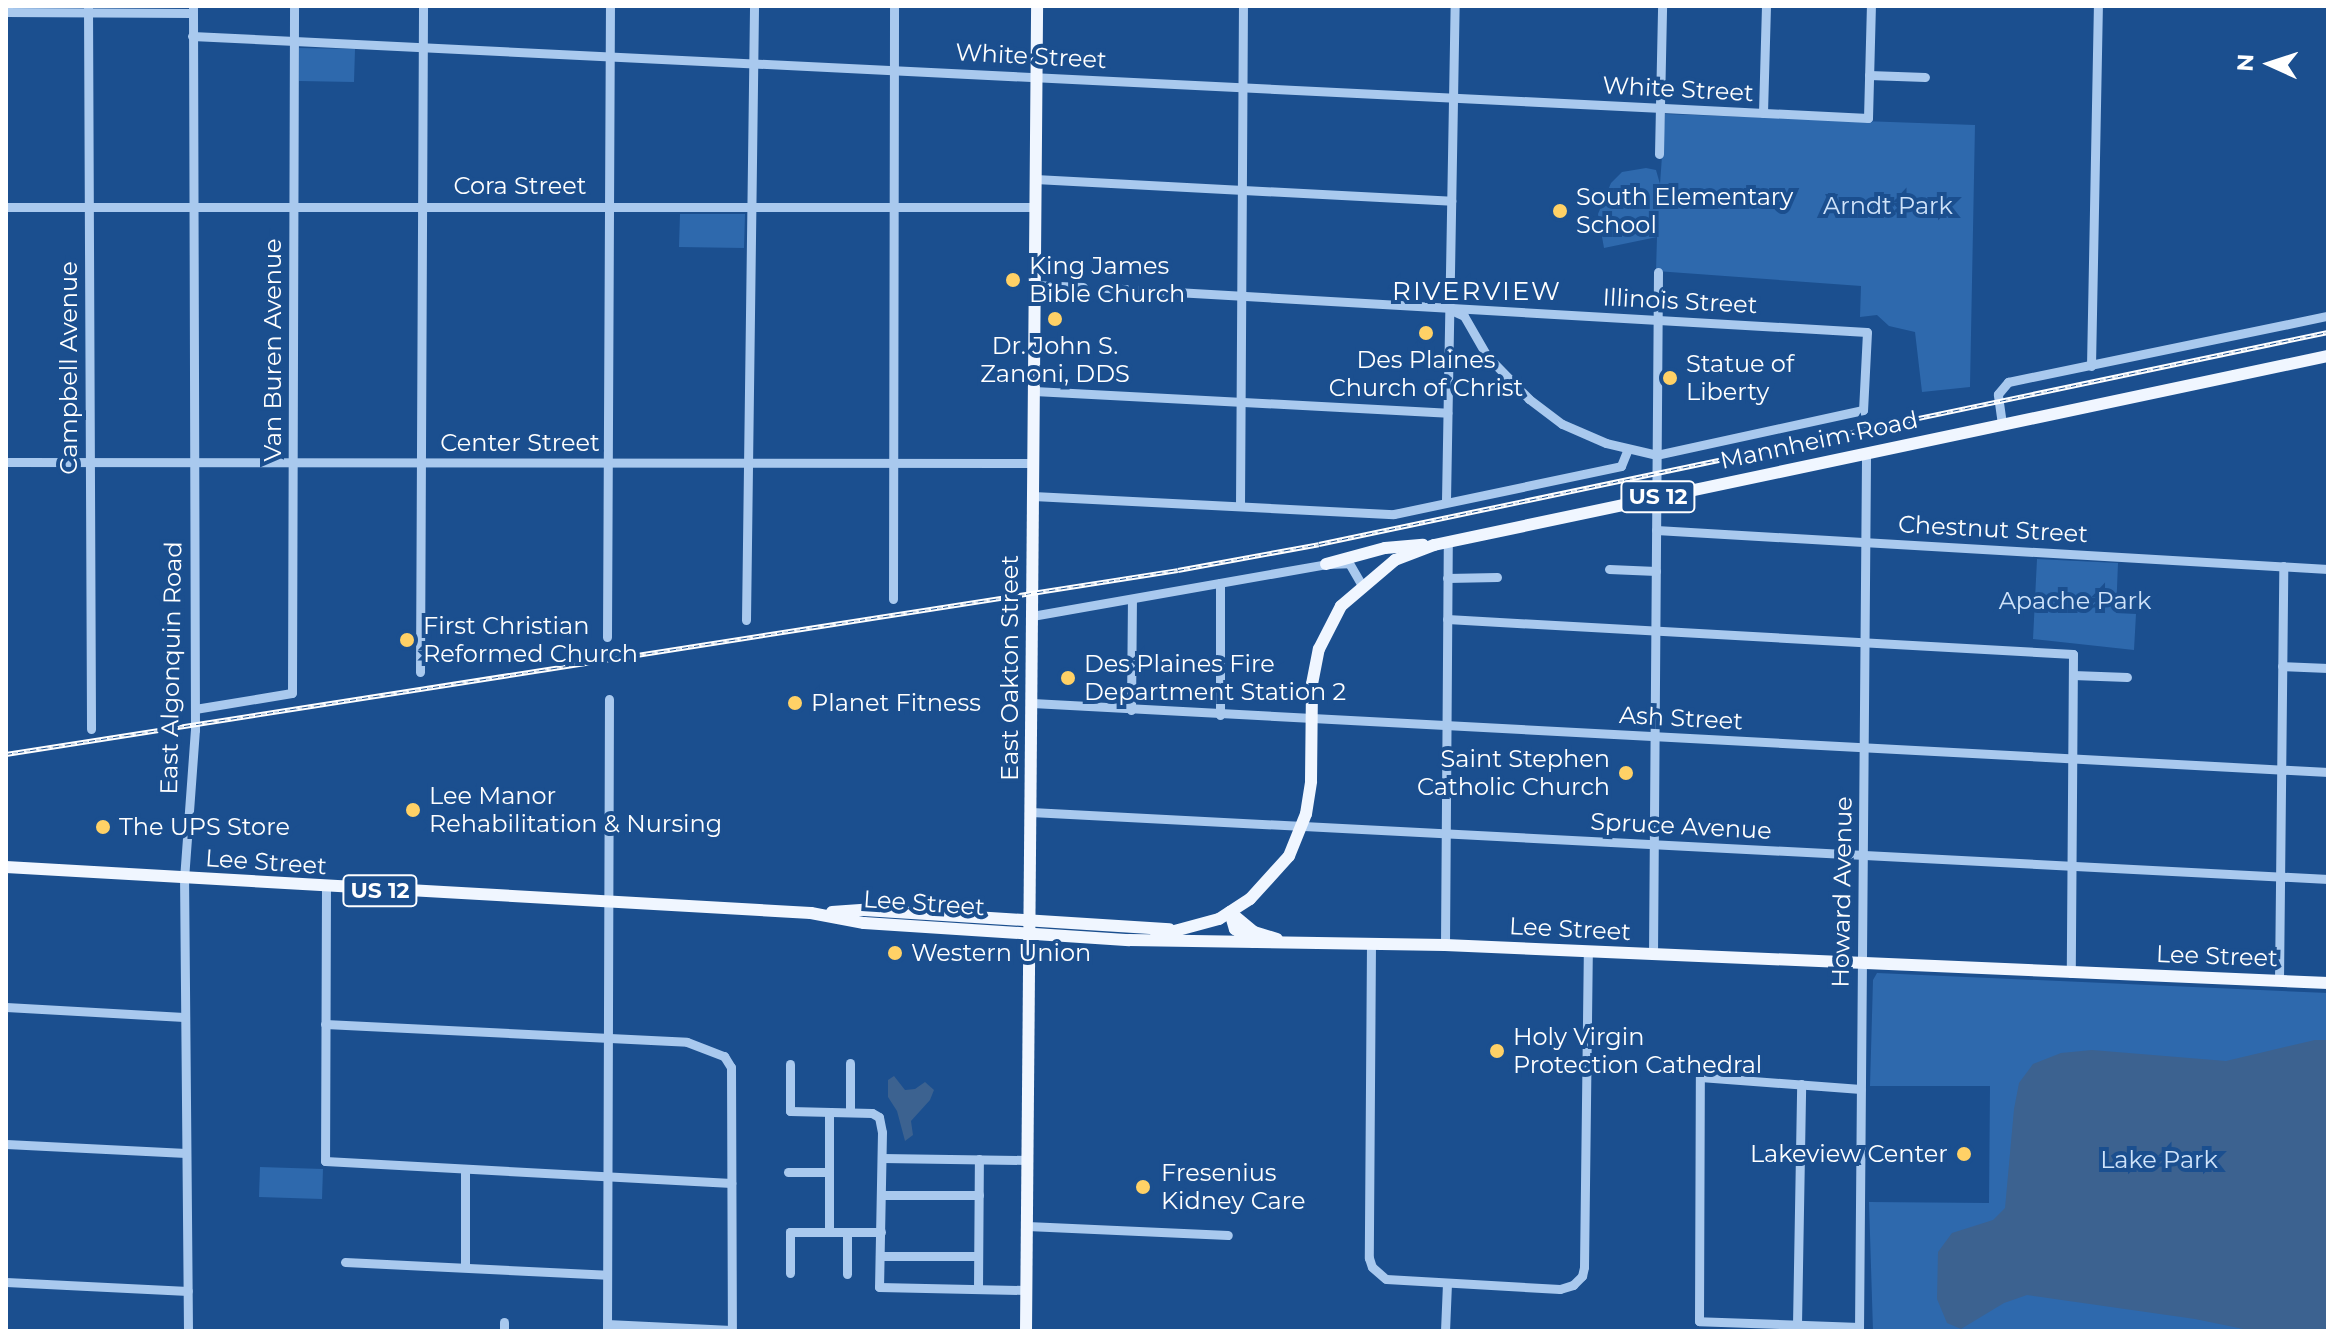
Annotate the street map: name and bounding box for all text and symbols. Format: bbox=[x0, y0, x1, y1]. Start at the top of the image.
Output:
north arrow bbox=[2230, 24, 2310, 104]
street label: White Street bbox=[955, 38, 1107, 74]
text: N bbox=[2232, 53, 2259, 72]
street label: White Street bbox=[1602, 71, 1754, 107]
street label: Cora Street bbox=[453, 172, 587, 200]
place label: South Elementary School bbox=[1576, 183, 1793, 239]
park label: Arndt Park bbox=[1823, 192, 1953, 220]
marker: South Elementary School bbox=[1551, 202, 1569, 220]
street label: Van Buren Avenue bbox=[259, 238, 287, 462]
place label: King James Bible Church bbox=[1029, 252, 1185, 308]
street label: Campbell Avenue bbox=[55, 261, 83, 475]
marker: King James Bible Church bbox=[1004, 271, 1022, 289]
district label: RIVERVIEW bbox=[1392, 276, 1562, 308]
street label: Illinois Street bbox=[1602, 283, 1758, 319]
marker: Dr. John S. Zanoni, DDS bbox=[1046, 310, 1064, 328]
marker: Des Plaines Church of Christ bbox=[1417, 324, 1435, 342]
place label: Dr. John S. Zanoni, DDS bbox=[980, 332, 1130, 388]
place label: Des Plaines Church of Christ bbox=[1329, 346, 1523, 402]
place label: Statue of Liberty bbox=[1686, 350, 1794, 406]
marker: Statue of Liberty bbox=[1661, 369, 1679, 387]
street label: Mannheim Road bbox=[1718, 405, 1920, 475]
street label: Center Street bbox=[440, 429, 600, 457]
road number: US 12 bbox=[1620, 479, 1696, 515]
street label: Chestnut Street bbox=[1897, 510, 2089, 548]
street label: East Algonquin Road bbox=[154, 541, 188, 795]
street label: East Oakton Street bbox=[996, 555, 1024, 781]
park label: Apache Park bbox=[1999, 587, 2151, 615]
place label: First Christian Reformed Church bbox=[423, 612, 638, 668]
marker: First Christian Reformed Church bbox=[398, 631, 416, 649]
place label: Des Plaines Fire Department Station 2 bbox=[1084, 650, 1346, 706]
marker: Des Plaines Fire Department Station 2 bbox=[1059, 669, 1077, 687]
place label: Planet Fitness bbox=[811, 689, 981, 717]
marker: Planet Fitness bbox=[786, 694, 804, 712]
street label: Ash Street bbox=[1618, 700, 1744, 736]
place label: Saint Stephen Catholic Church bbox=[1417, 745, 1610, 801]
marker: Saint Stephen Catholic Church bbox=[1617, 764, 1635, 782]
place label: Lee Manor Rehabilitation & Nursing bbox=[429, 782, 722, 838]
street label: Howard Avenue bbox=[1826, 796, 1858, 988]
marker: Lee Manor Rehabilitation & Nursing bbox=[404, 801, 422, 819]
street label: Spruce Avenue bbox=[1590, 807, 1772, 845]
place label: The UPS Store bbox=[119, 813, 290, 841]
marker: The UPS Store bbox=[94, 818, 112, 836]
street label: Lee Street bbox=[204, 843, 328, 881]
road number: US 12 bbox=[342, 873, 418, 909]
street label: Lee Street bbox=[862, 884, 986, 922]
street label: Lee Street bbox=[1508, 911, 1632, 947]
place label: Western Union bbox=[911, 939, 1091, 967]
street label: Lee Street bbox=[2156, 939, 2278, 973]
marker: Western Union bbox=[886, 944, 904, 962]
place label: Holy Virgin Protection Cathedral bbox=[1513, 1023, 1762, 1079]
marker: Holy Virgin Protection Cathedral bbox=[1488, 1042, 1506, 1060]
place label: Lakeview Center bbox=[1750, 1140, 1948, 1168]
marker: Lakeview Center bbox=[1955, 1145, 1973, 1163]
park label: Lake Park bbox=[2100, 1146, 2218, 1174]
place label: Fresenius Kidney Care bbox=[1161, 1159, 1305, 1215]
marker: Fresenius Kidney Care bbox=[1132, 1176, 1154, 1198]

